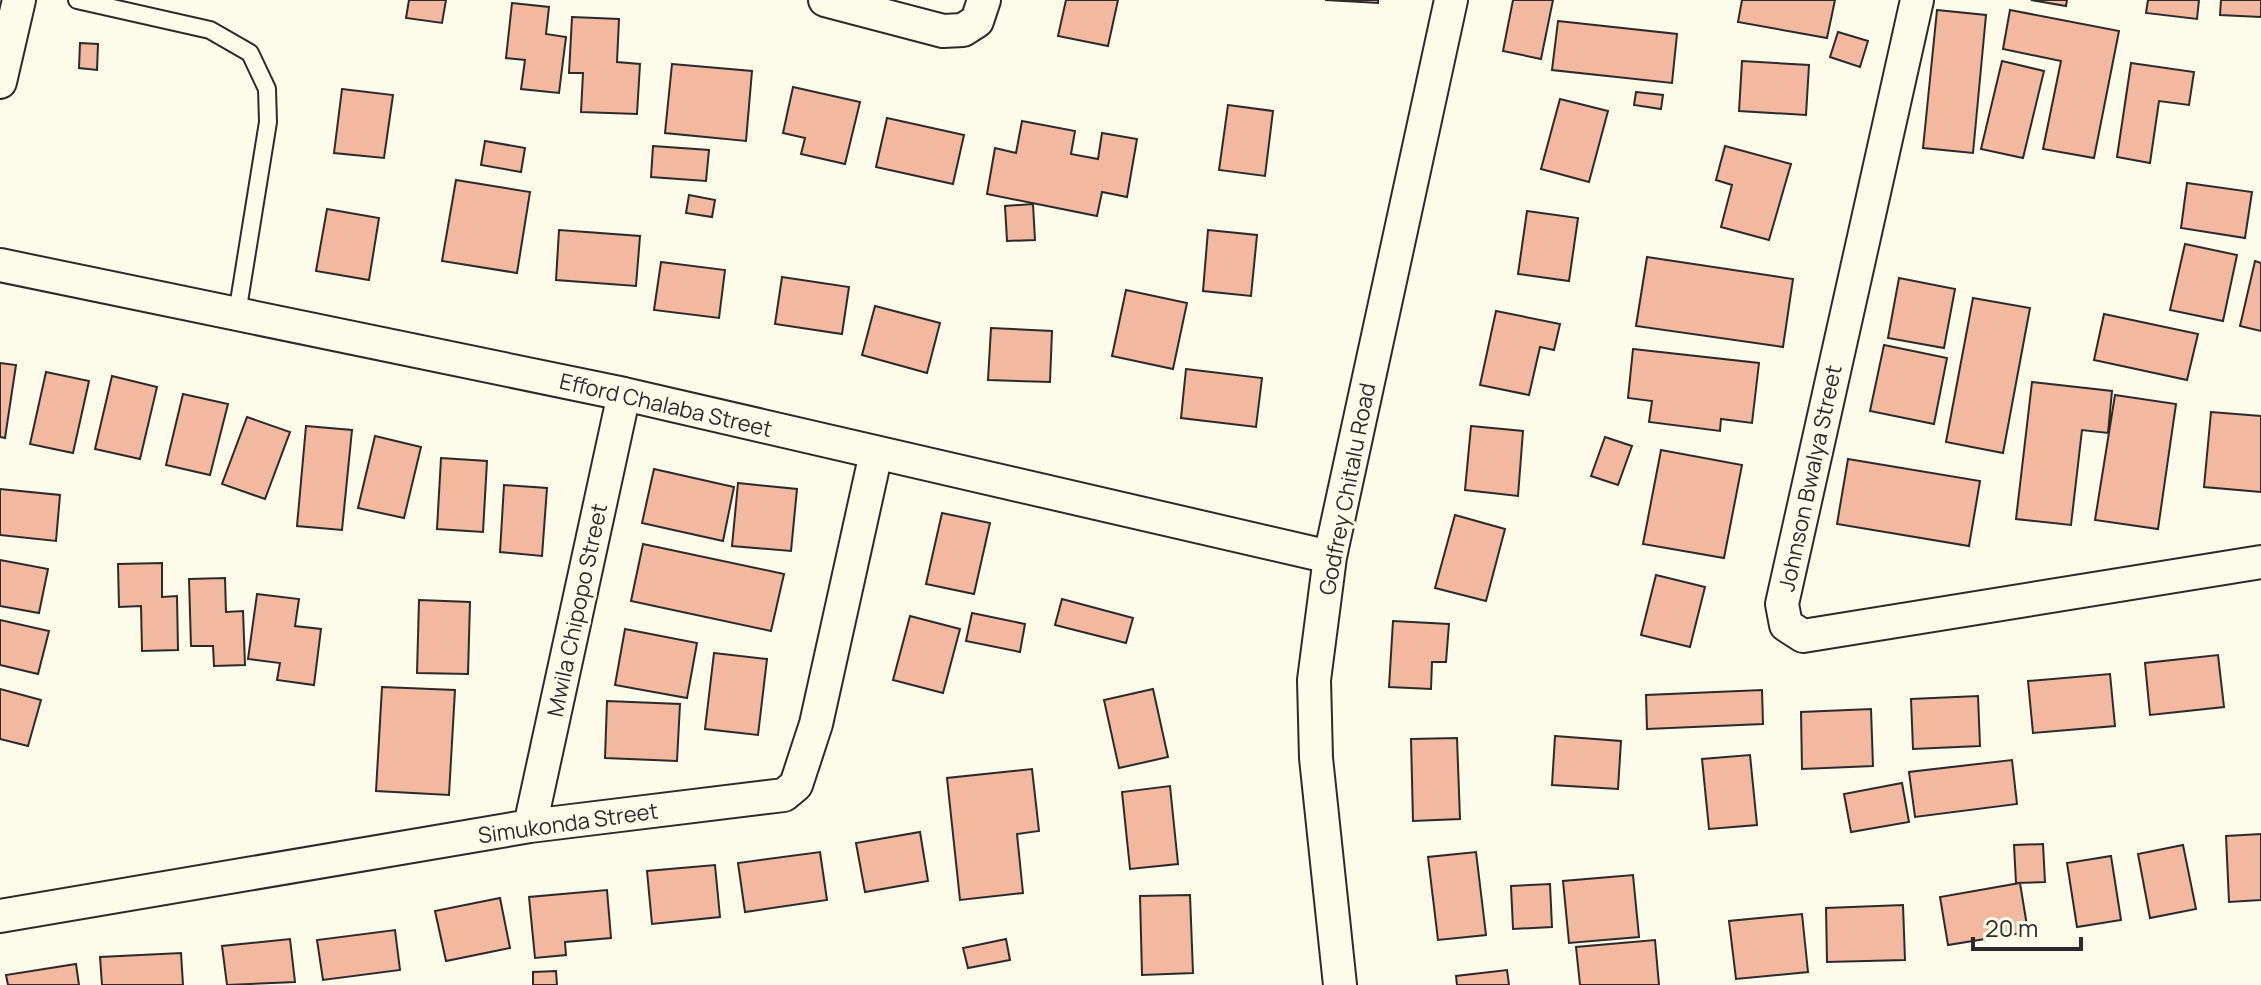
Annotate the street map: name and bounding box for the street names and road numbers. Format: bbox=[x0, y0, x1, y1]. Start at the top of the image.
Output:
street label: Johnson Bwalya Street bbox=[1771, 362, 1849, 594]
street label: Efford Chalaba Street bbox=[557, 366, 776, 444]
street label: Godfrey Chitalu Road bbox=[1312, 380, 1382, 598]
street label: Mwila Chipopo Street bbox=[540, 500, 614, 719]
street label: Simukonda Street bbox=[476, 795, 660, 850]

